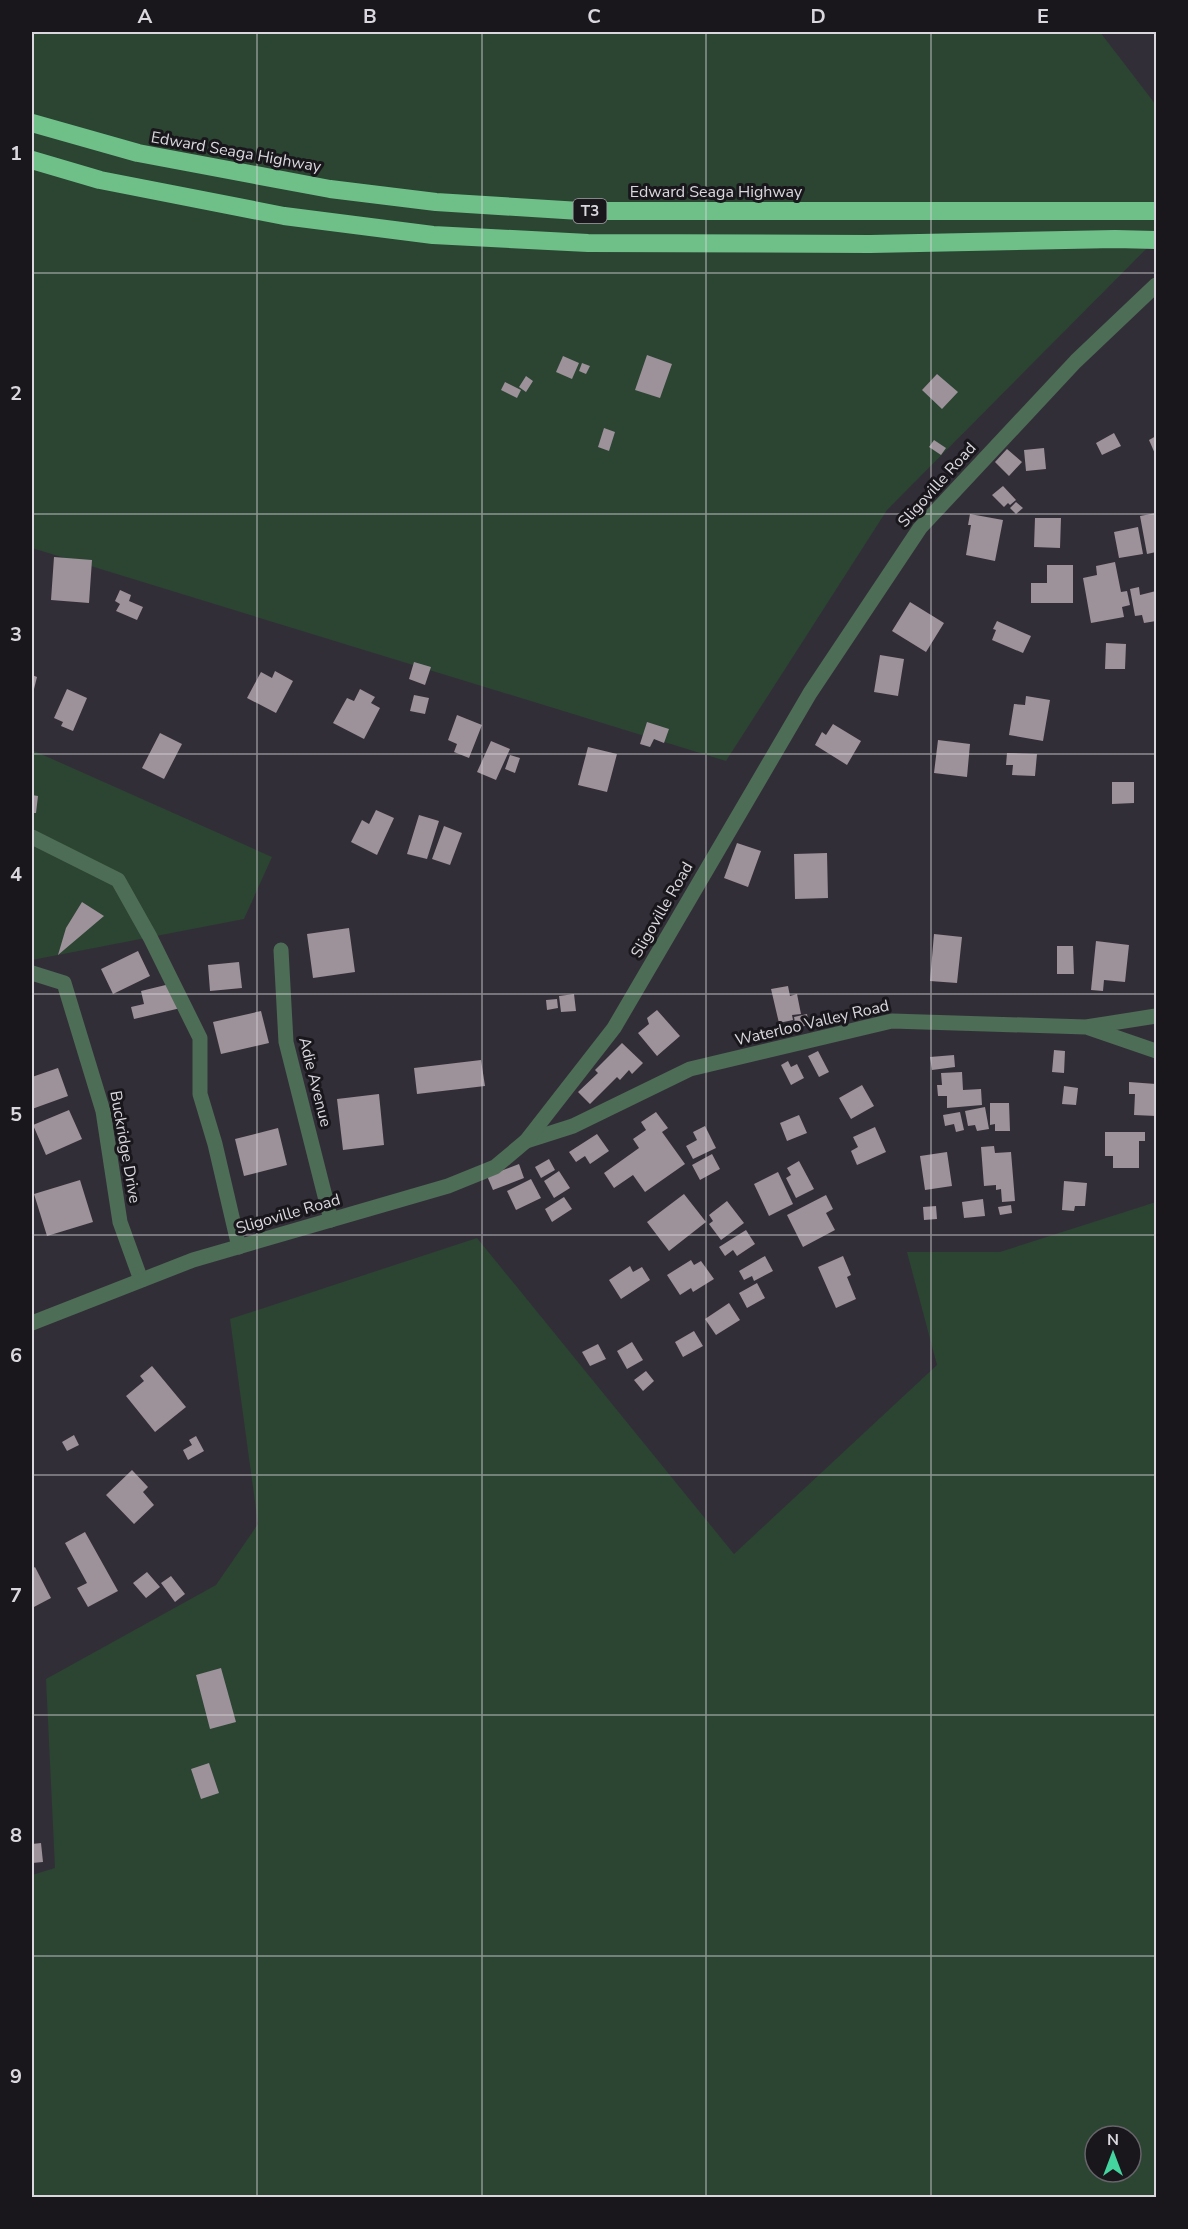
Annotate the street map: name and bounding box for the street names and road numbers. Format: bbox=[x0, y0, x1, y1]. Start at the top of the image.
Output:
street label: Edward Seaga Highway bbox=[149, 126, 324, 178]
street label: Edward Seaga Highway bbox=[630, 181, 803, 203]
road number: T3 bbox=[574, 199, 606, 223]
street label: Sligoville Road bbox=[893, 438, 981, 532]
street label: Sligoville Road bbox=[626, 858, 698, 962]
street label: Waterloo Valley Road bbox=[733, 995, 891, 1051]
street label: Adie Avenue bbox=[293, 1035, 337, 1129]
street label: Buckridge Drive bbox=[104, 1089, 146, 1205]
street label: Sligoville Road bbox=[233, 1189, 343, 1239]

